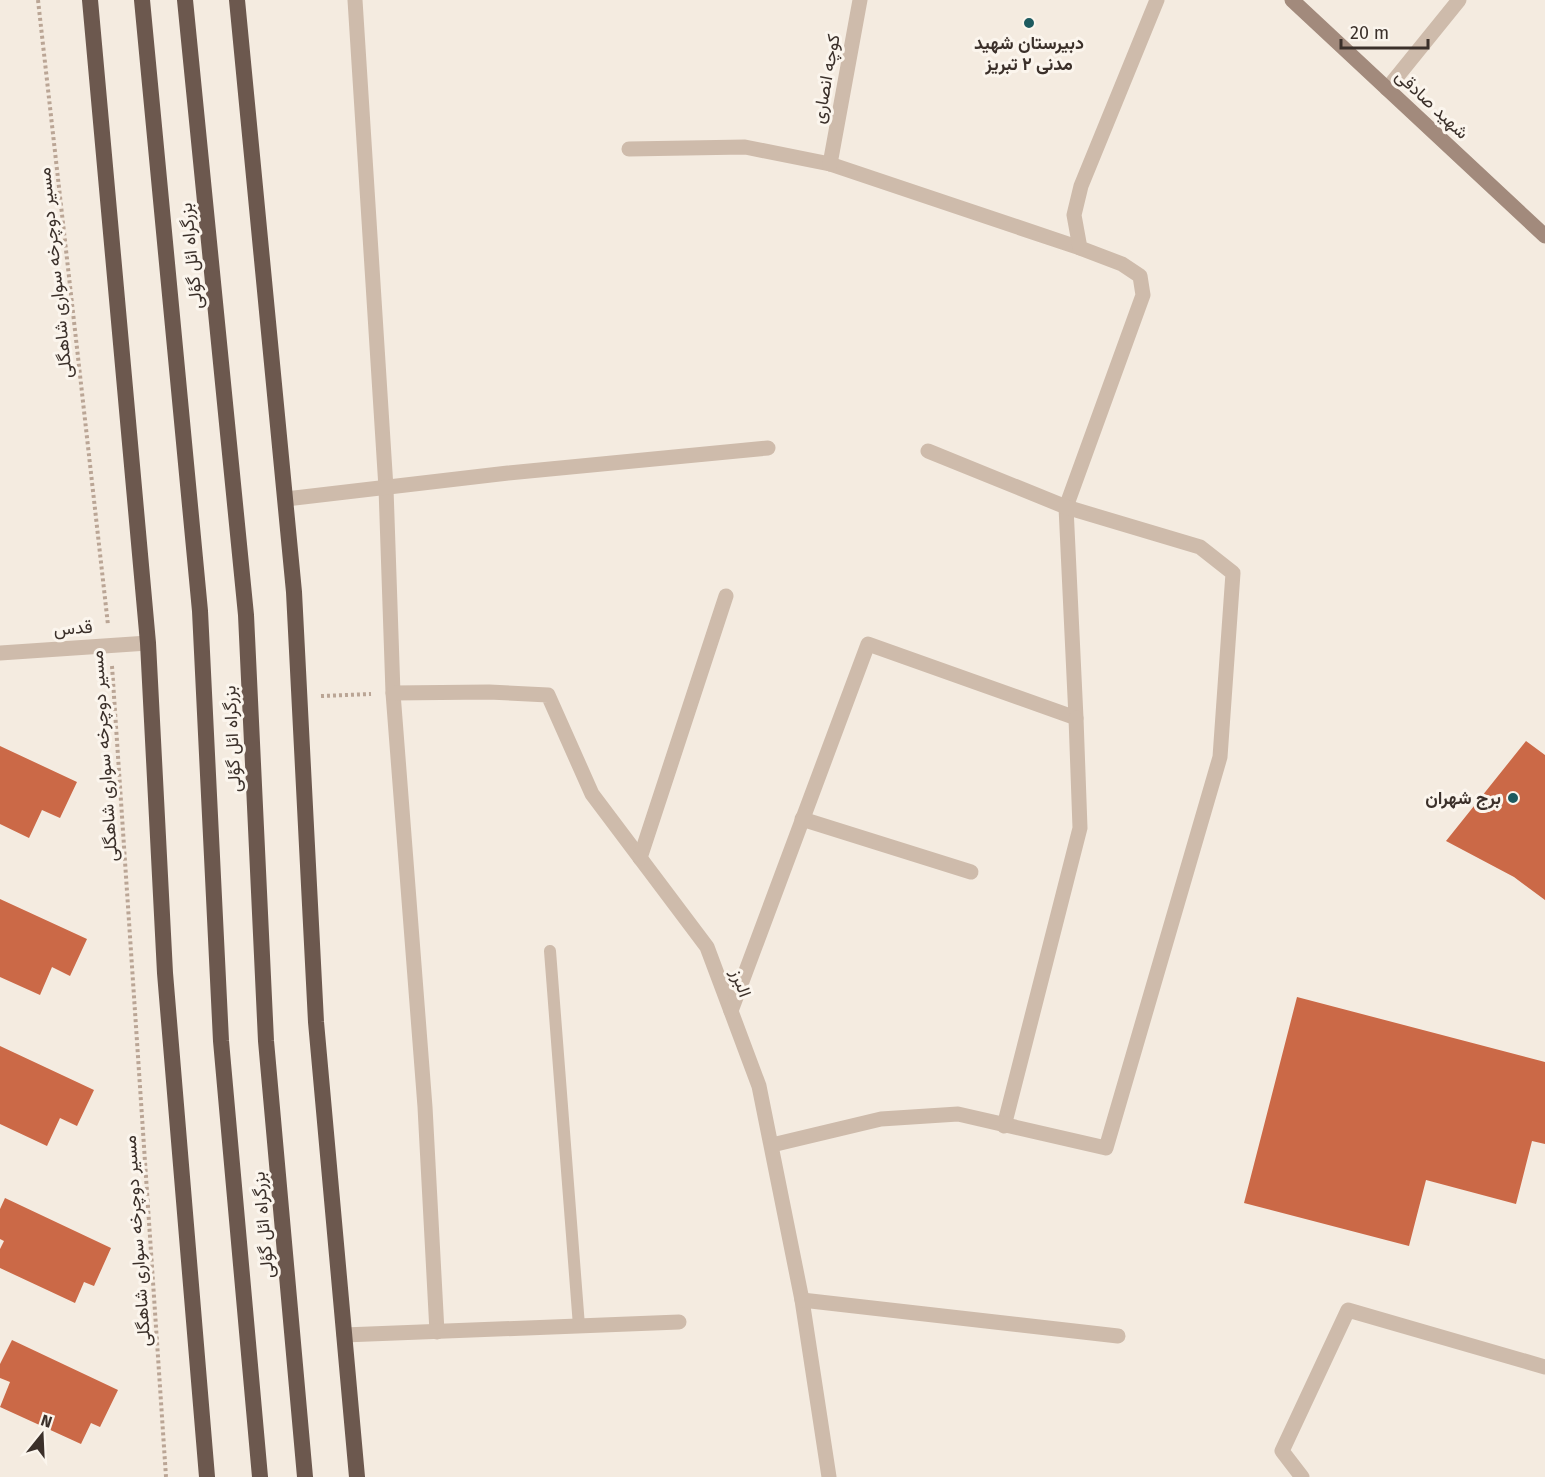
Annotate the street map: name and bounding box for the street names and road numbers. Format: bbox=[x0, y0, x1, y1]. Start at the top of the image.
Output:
street label: کوچه انصاری bbox=[807, 33, 846, 126]
street label: شهید صادقی bbox=[1391, 64, 1473, 144]
street label: مسیر دوچرخه سواری شاهگلی bbox=[33, 166, 78, 380]
street label: بزرگراه ائل گؤلی bbox=[174, 202, 208, 310]
street label: قدس bbox=[53, 616, 93, 640]
street label: مسیر دوچرخه سواری شاهگلی bbox=[86, 649, 123, 863]
street label: بزرگراه ائل گؤلی bbox=[218, 685, 246, 793]
street label: البرز bbox=[725, 965, 756, 1000]
street label: مسیر دوچرخه سواری شاهگلی bbox=[119, 1134, 156, 1348]
street label: بزرگراه ائل گؤلی bbox=[247, 1171, 279, 1279]

